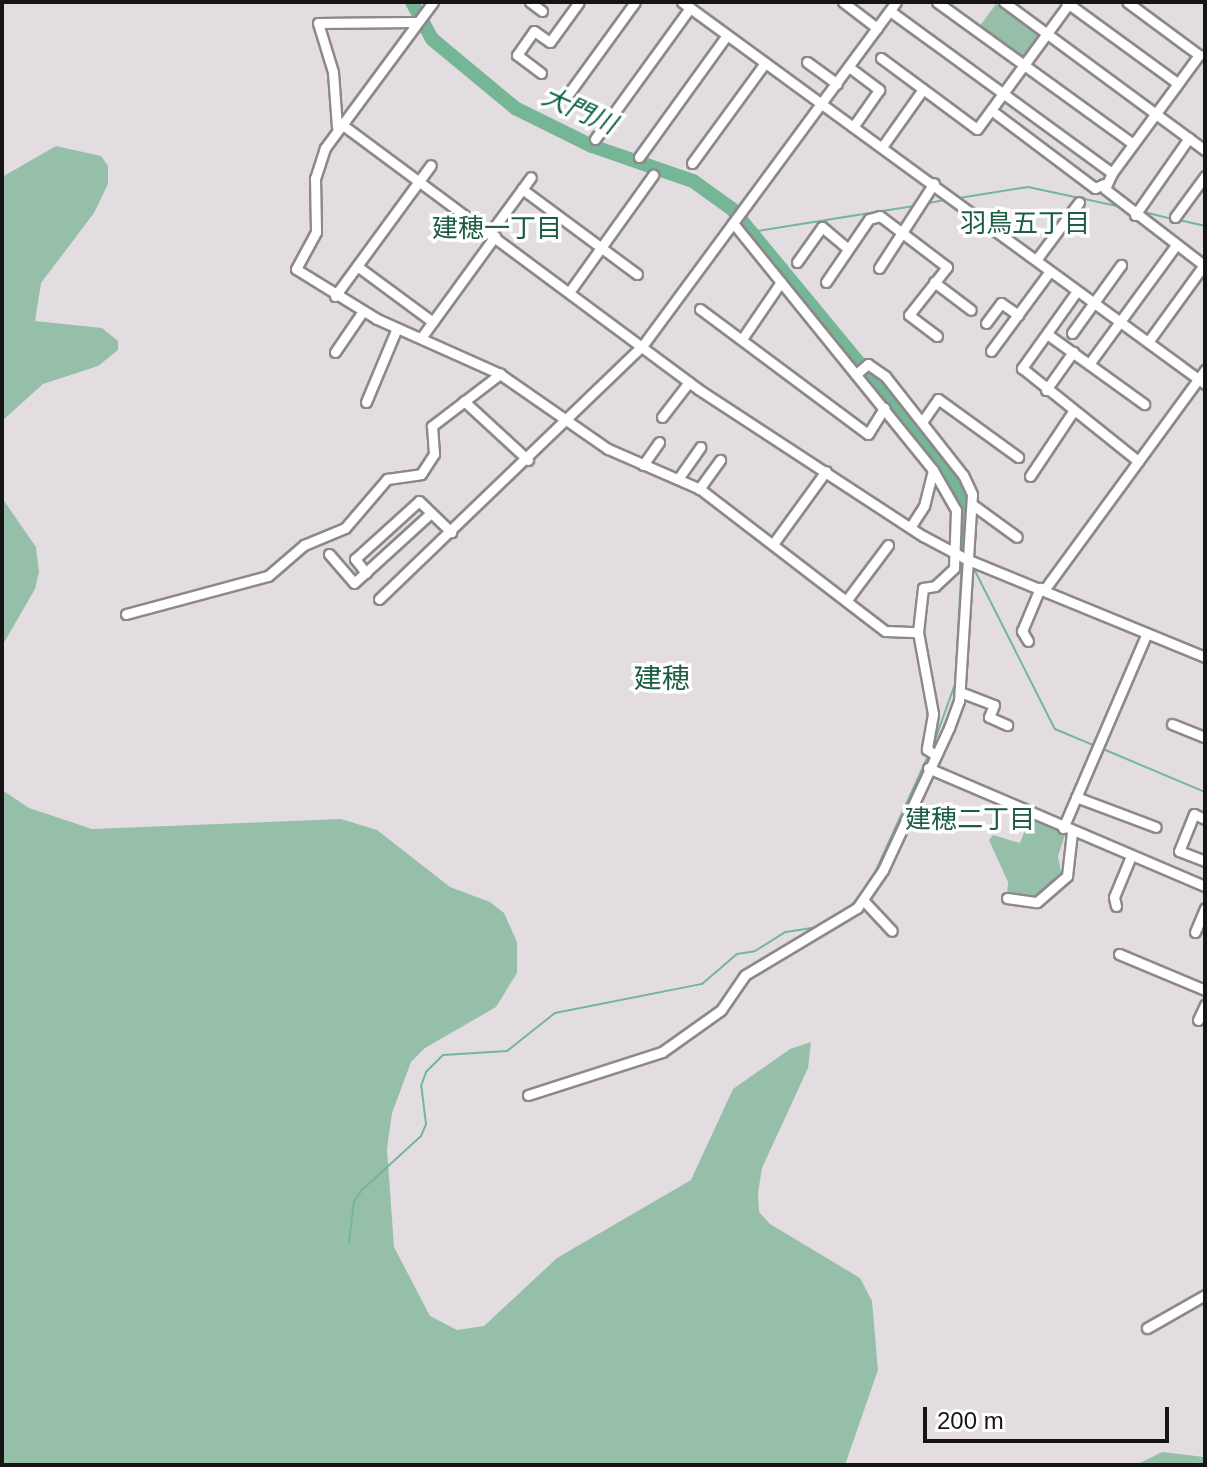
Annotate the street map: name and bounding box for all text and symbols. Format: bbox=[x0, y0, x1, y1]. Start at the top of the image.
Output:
water label: 大門川 bbox=[537, 81, 621, 141]
district label: 羽鳥五丁目 bbox=[960, 208, 1090, 240]
district label: 建穂一丁目 bbox=[432, 213, 562, 245]
district label: 建穂 bbox=[634, 662, 690, 696]
district label: 建穂二丁目 bbox=[905, 804, 1035, 836]
scale bar bbox=[927, 1391, 1173, 1441]
text: 200 m bbox=[937, 1407, 1004, 1434]

